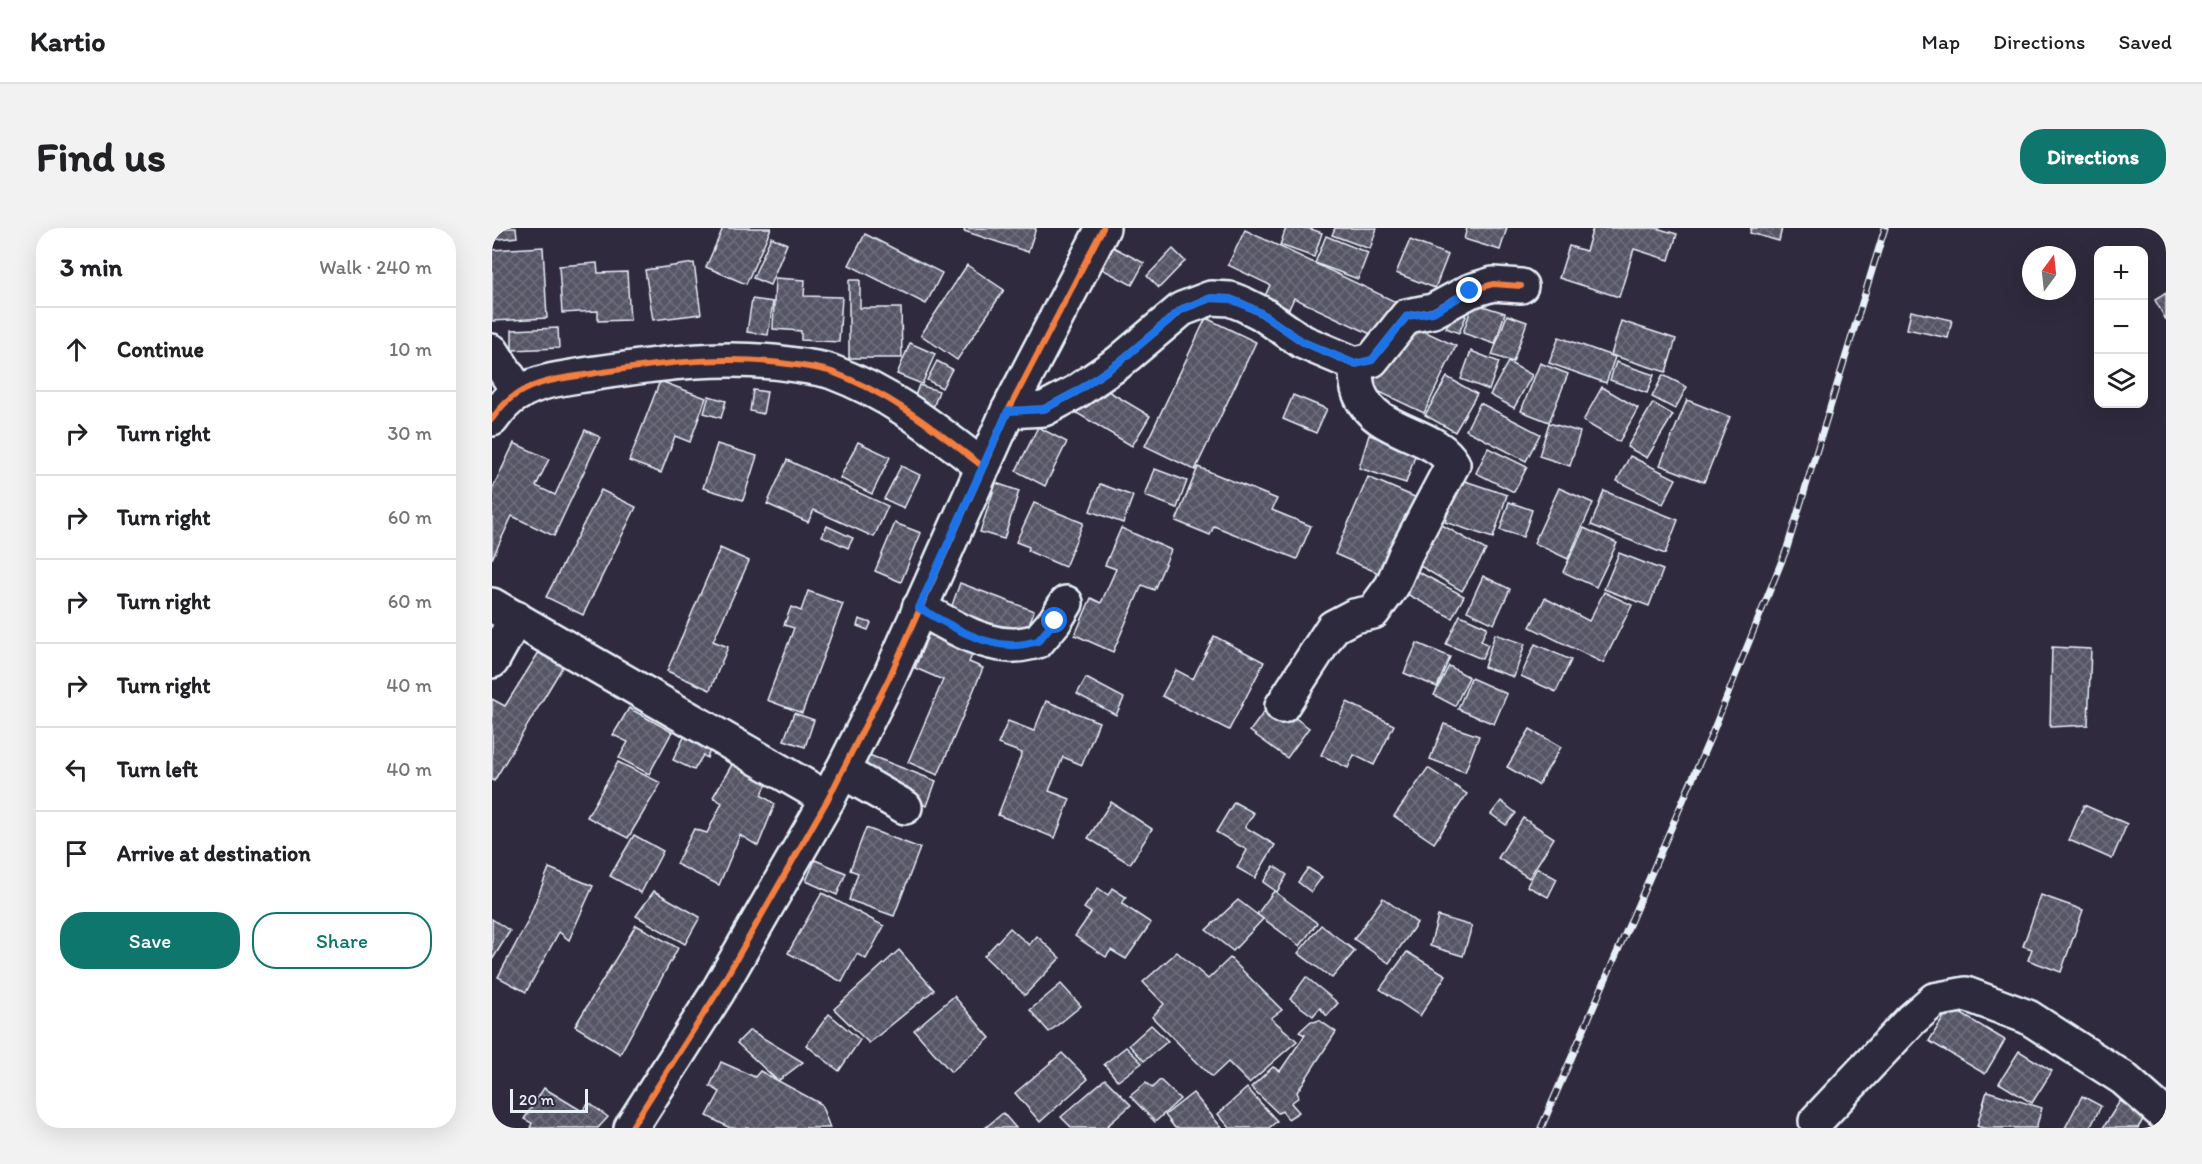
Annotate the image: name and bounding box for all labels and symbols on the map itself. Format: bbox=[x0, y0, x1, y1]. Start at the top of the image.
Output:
north arrow bbox=[2022, 246, 2076, 300]
route end bbox=[1456, 277, 1482, 303]
route start bbox=[1041, 607, 1067, 633]
scale bar bbox=[510, 1086, 588, 1114]

